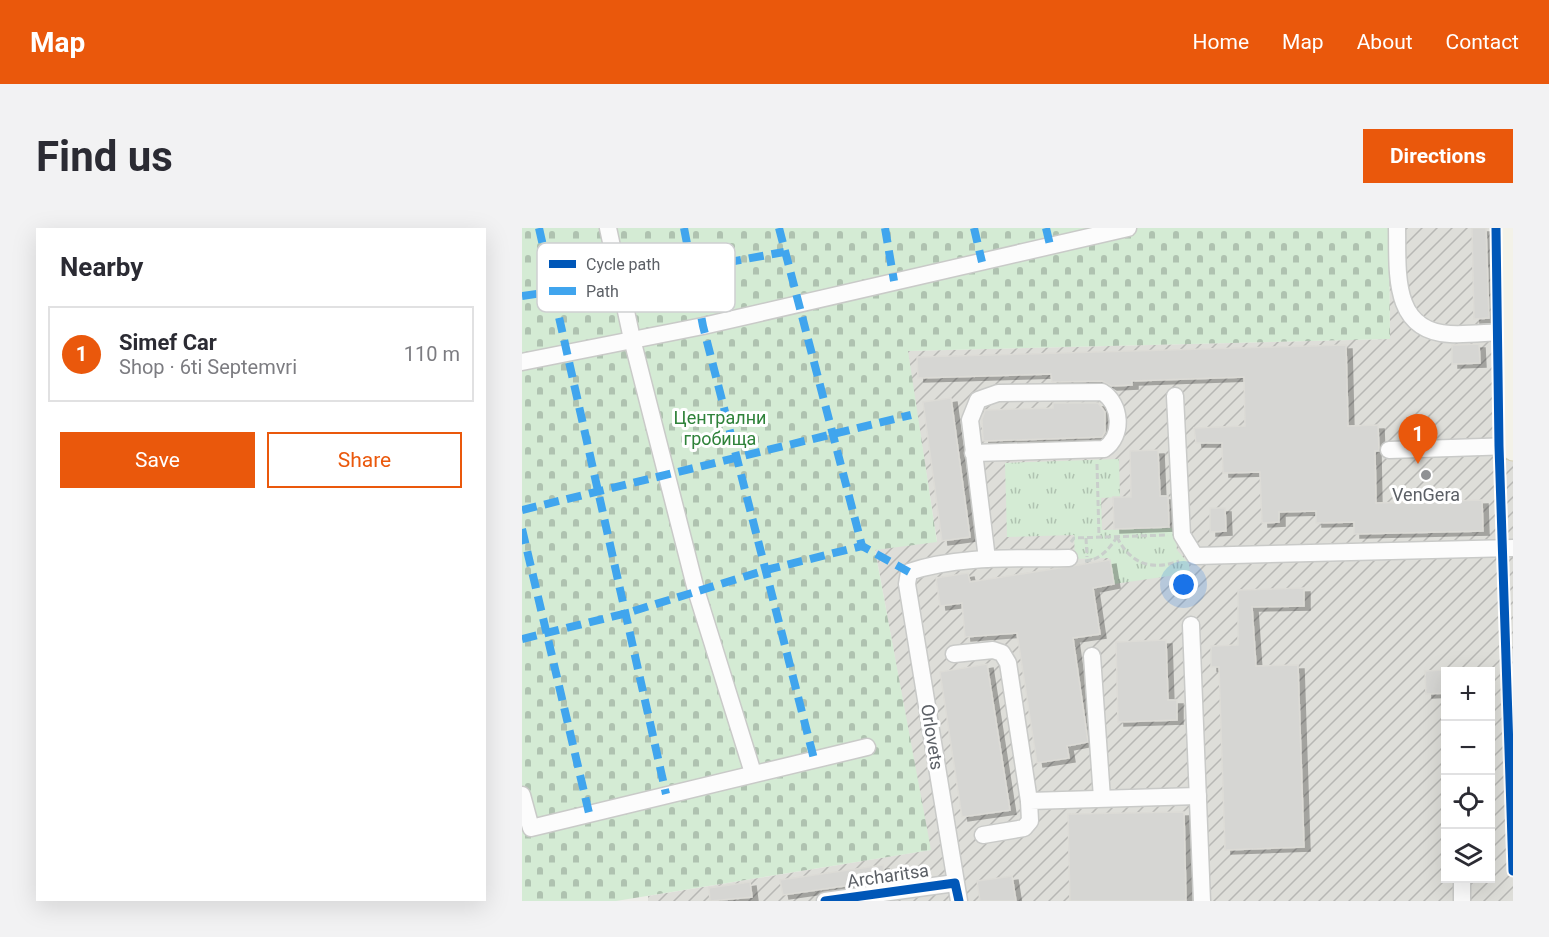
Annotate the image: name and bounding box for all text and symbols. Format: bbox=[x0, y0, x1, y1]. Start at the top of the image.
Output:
text: Map bbox=[30, 26, 85, 59]
text: Home bbox=[1193, 30, 1249, 54]
text: Map bbox=[1282, 30, 1324, 54]
text: About bbox=[1357, 30, 1413, 54]
text: Contact bbox=[1446, 30, 1519, 54]
button: Directions bbox=[1363, 129, 1513, 183]
text: Find us bbox=[36, 132, 173, 181]
legend bbox=[537, 243, 735, 312]
text: Nearby bbox=[60, 252, 143, 282]
text: Cycle path bbox=[586, 255, 660, 274]
text: Path bbox=[586, 282, 619, 301]
text: Simef Car bbox=[119, 330, 217, 355]
text: 1 bbox=[76, 342, 87, 366]
text: 110 m bbox=[404, 342, 460, 366]
text: Shop · 6ti Septemvri bbox=[119, 355, 297, 379]
park label: Централни гробища bbox=[674, 407, 766, 449]
pin: 1 bbox=[1398, 414, 1438, 464]
button: Save bbox=[60, 432, 255, 488]
button: Share bbox=[267, 432, 462, 488]
marker: VenGera bbox=[1419, 468, 1433, 482]
place label: VenGera bbox=[1392, 484, 1460, 505]
your location bbox=[1169, 570, 1198, 599]
map controls bbox=[1441, 667, 1495, 883]
button: + bbox=[1441, 667, 1495, 721]
street label: Orlovets bbox=[917, 703, 948, 771]
button: − bbox=[1441, 721, 1495, 775]
button: locate bbox=[1441, 775, 1495, 829]
button: layers bbox=[1441, 829, 1495, 883]
street label: Archaritsa bbox=[846, 859, 930, 892]

